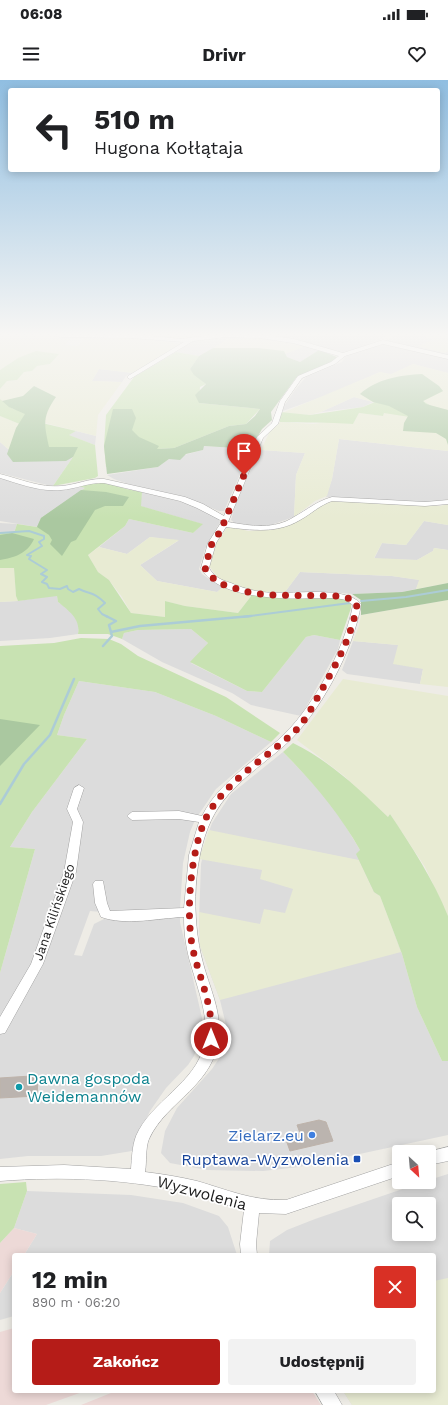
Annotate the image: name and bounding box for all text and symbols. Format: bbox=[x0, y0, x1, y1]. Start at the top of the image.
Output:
text: 06:08 bbox=[20, 5, 63, 23]
icon: menu bbox=[20, 43, 42, 65]
icon: heart bbox=[406, 43, 428, 65]
text: Drivr bbox=[202, 44, 246, 65]
text: 510 m bbox=[94, 103, 175, 136]
icon: left bbox=[28, 104, 80, 156]
text: Hugona Kołłątaja bbox=[94, 137, 243, 158]
pin bbox=[227, 434, 261, 475]
icon: arrive bbox=[233, 440, 255, 462]
street label: Jana Kilińskiego bbox=[30, 861, 78, 962]
position arrow bbox=[190, 1018, 232, 1060]
place label: Dawna gospoda Weidemannów bbox=[27, 1069, 150, 1106]
marker: Dawna gospoda Weidemannów bbox=[14, 1082, 24, 1092]
place label: Zielarz.eu bbox=[228, 1126, 304, 1145]
marker: Zielarz.eu bbox=[307, 1130, 317, 1140]
north arrow bbox=[392, 1145, 436, 1189]
map controls bbox=[392, 1145, 436, 1241]
place label: Ruptawa-Wyzwolenia bbox=[181, 1150, 349, 1169]
marker: Ruptawa-Wyzwolenia bbox=[352, 1154, 362, 1164]
street label: Wyzwolenia bbox=[155, 1172, 249, 1214]
button: search bbox=[392, 1197, 436, 1241]
text: 12 min bbox=[32, 1266, 108, 1294]
button: close bbox=[374, 1266, 416, 1308]
text: 890 m · 06:20 bbox=[32, 1295, 120, 1310]
button: Zakończ bbox=[32, 1339, 220, 1385]
button: Udostępnij bbox=[228, 1339, 416, 1385]

